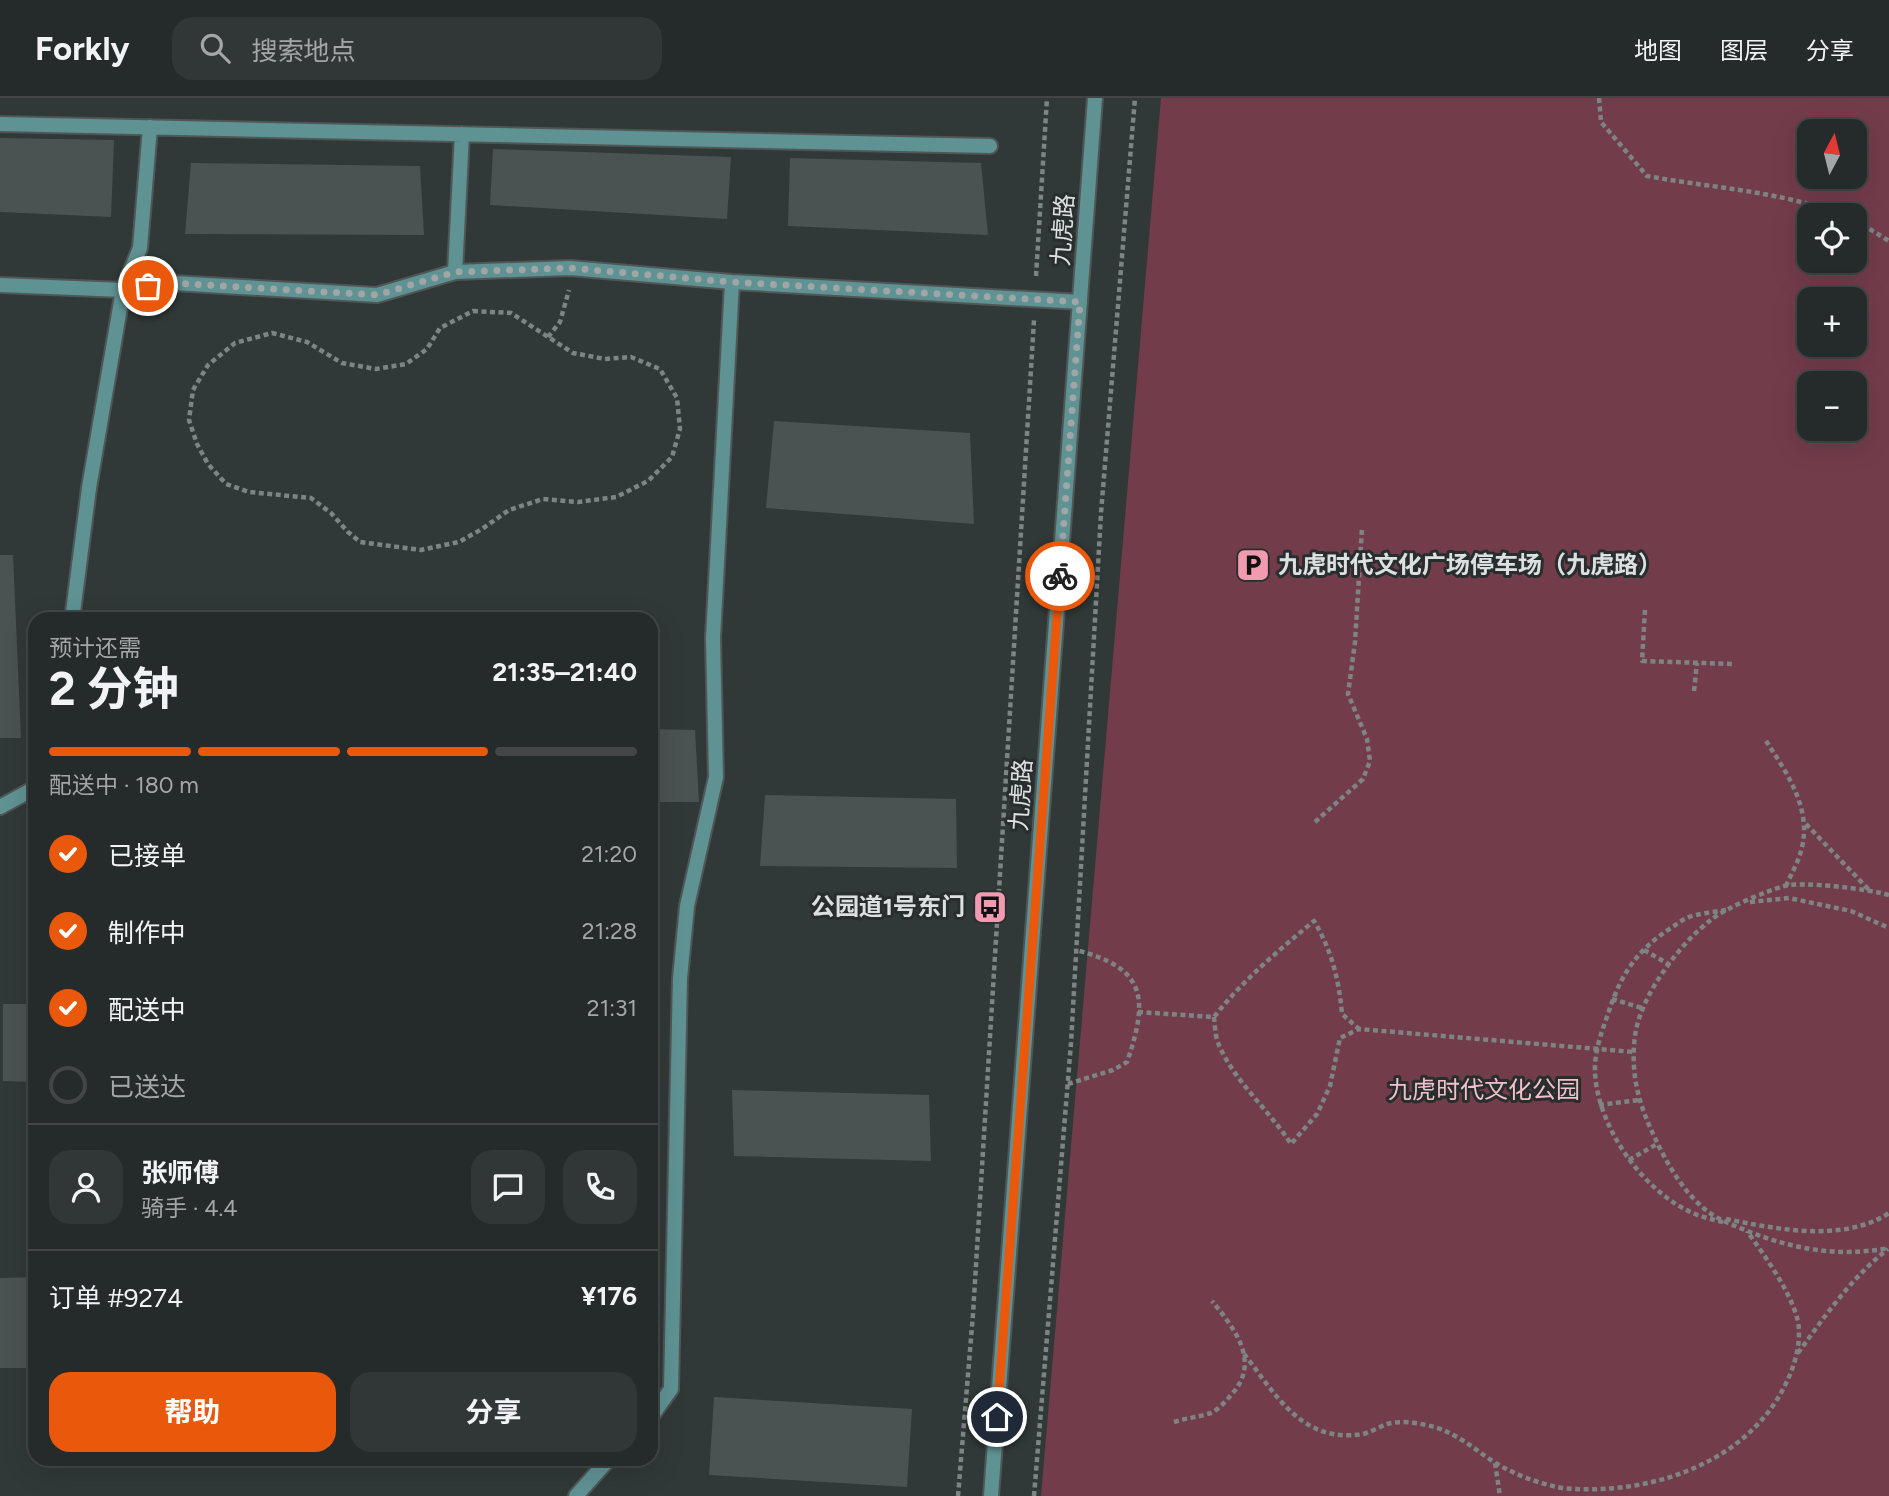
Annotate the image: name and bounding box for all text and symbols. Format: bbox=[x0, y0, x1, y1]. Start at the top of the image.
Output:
search box bbox=[172, 17, 662, 80]
text: Forkly bbox=[35, 29, 130, 68]
icon: search bbox=[196, 29, 234, 67]
text: 搜索地点 bbox=[252, 35, 356, 67]
text: 地图 bbox=[1634, 36, 1682, 65]
text: 图层 bbox=[1720, 36, 1768, 65]
text: 分享 bbox=[1806, 36, 1854, 65]
north arrow bbox=[1797, 119, 1867, 189]
map controls bbox=[1797, 119, 1867, 441]
street label: 九虎路 bbox=[1046, 193, 1079, 267]
button: locate bbox=[1797, 203, 1867, 273]
pin bbox=[118, 256, 178, 316]
icon: bag bbox=[129, 267, 167, 305]
button: + bbox=[1797, 287, 1867, 357]
button: − bbox=[1797, 371, 1867, 441]
courier bbox=[1025, 541, 1095, 611]
parking icon: 九虎时代文化广场停车场（九虎路） bbox=[1234, 546, 1272, 584]
place label: 九虎时代文化广场停车场（九虎路） bbox=[1278, 550, 1662, 579]
icon: bike bbox=[1041, 557, 1079, 595]
text: 预计还需 bbox=[49, 634, 141, 662]
text: 21:35–21:40 bbox=[492, 656, 637, 688]
text: 2 分钟 bbox=[49, 661, 179, 717]
street label: 九虎路 bbox=[1004, 758, 1037, 832]
text: 配送中 · 180 m bbox=[49, 771, 199, 799]
icon: check bbox=[49, 835, 87, 873]
text: 已接单 bbox=[108, 840, 186, 872]
text: 21:20 bbox=[581, 840, 637, 868]
bus stop icon: 公园道1号东门 bbox=[971, 888, 1009, 926]
place label: 公园道1号东门 bbox=[811, 892, 965, 921]
icon: check bbox=[49, 912, 87, 950]
text: 制作中 bbox=[108, 917, 186, 949]
text: 21:28 bbox=[582, 917, 637, 945]
icon: check bbox=[49, 989, 87, 1027]
text: 配送中 bbox=[108, 994, 186, 1026]
text: 21:31 bbox=[587, 994, 637, 1022]
text: 已送达 bbox=[108, 1071, 186, 1103]
park label: 九虎时代文化公园 bbox=[1388, 1075, 1580, 1104]
button: person bbox=[49, 1150, 123, 1224]
button: chat bbox=[471, 1150, 545, 1224]
button: phone bbox=[563, 1150, 637, 1224]
text: 张师傅 bbox=[141, 1157, 219, 1189]
text: 骑手 · 4.4 bbox=[141, 1194, 238, 1222]
text: ¥176 bbox=[581, 1280, 637, 1312]
text: 订单 #9274 bbox=[49, 1282, 183, 1314]
button: 帮助 bbox=[49, 1372, 336, 1452]
button: 分享 bbox=[350, 1372, 637, 1452]
pin bbox=[967, 1387, 1027, 1447]
icon: home bbox=[978, 1398, 1016, 1436]

